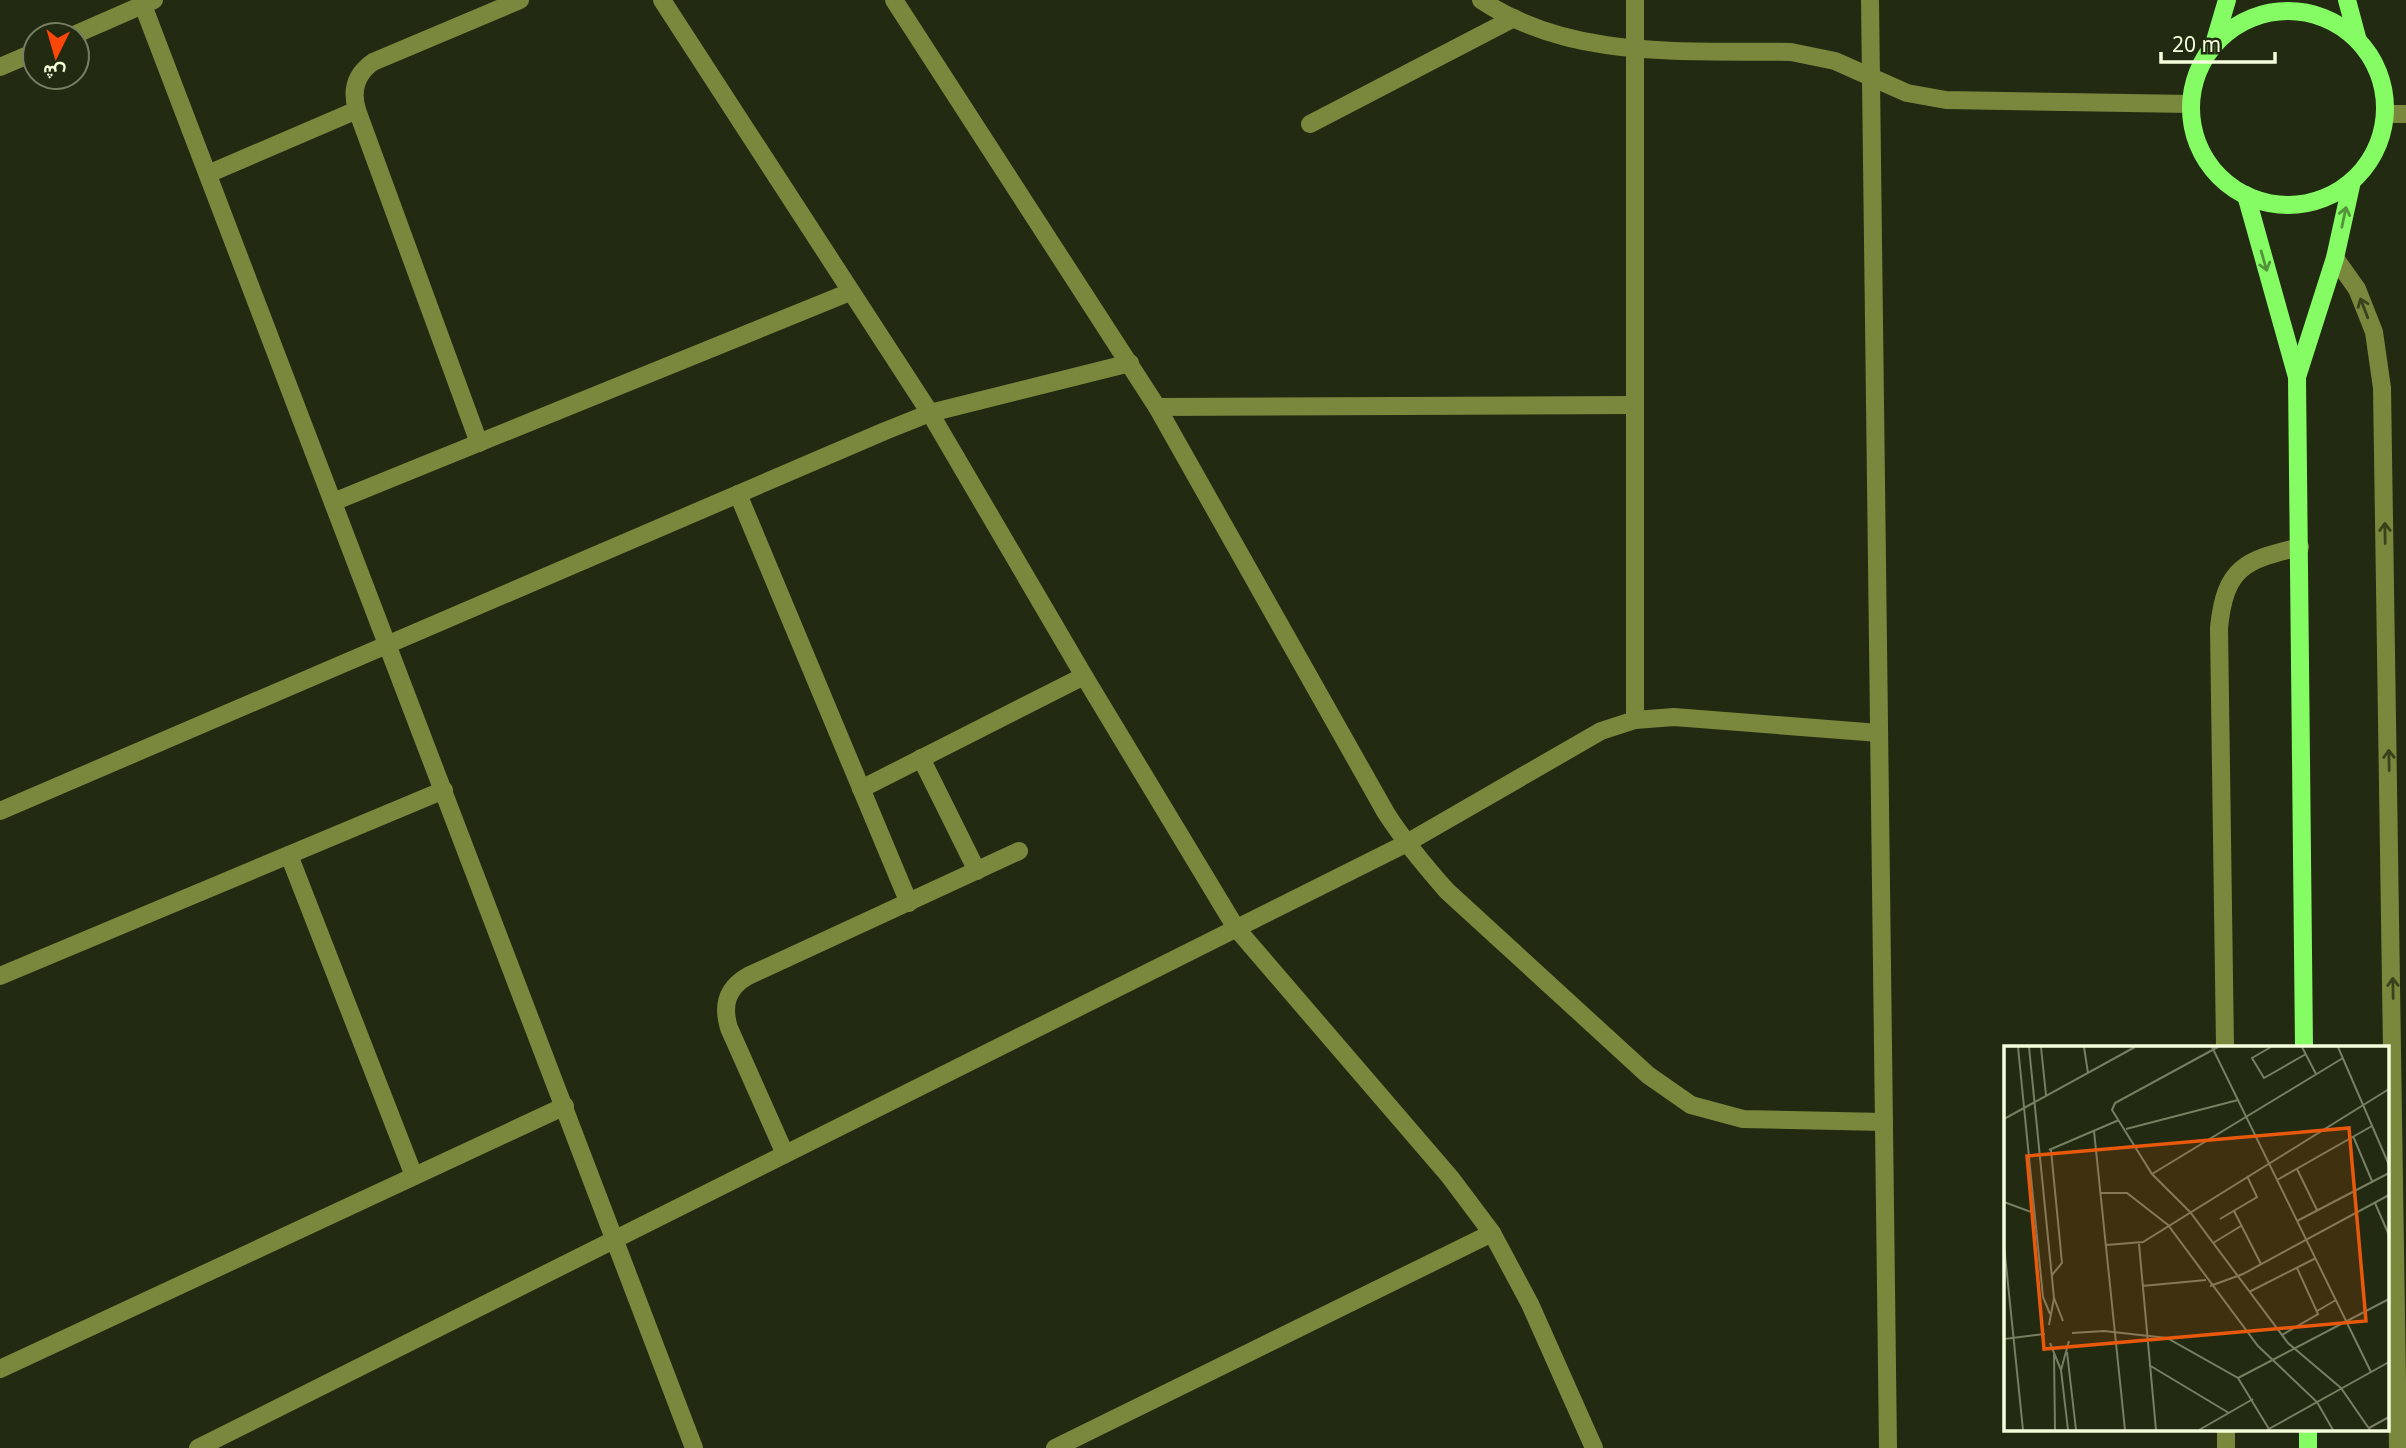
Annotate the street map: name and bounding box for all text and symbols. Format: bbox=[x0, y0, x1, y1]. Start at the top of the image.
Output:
north arrow bbox=[21, 21, 91, 91]
scale bar bbox=[2161, 21, 2275, 65]
text: 20 m bbox=[2172, 30, 2221, 58]
text: ش bbox=[42, 59, 67, 87]
one-way arrow bbox=[2338, 206, 2352, 229]
one-way arrow bbox=[2258, 250, 2271, 272]
one-way arrow bbox=[2357, 297, 2370, 319]
one-way arrow bbox=[2378, 522, 2391, 545]
one-way arrow bbox=[2382, 749, 2395, 772]
one-way arrow bbox=[2386, 977, 2399, 1000]
inset map bbox=[2004, 1046, 2388, 1430]

